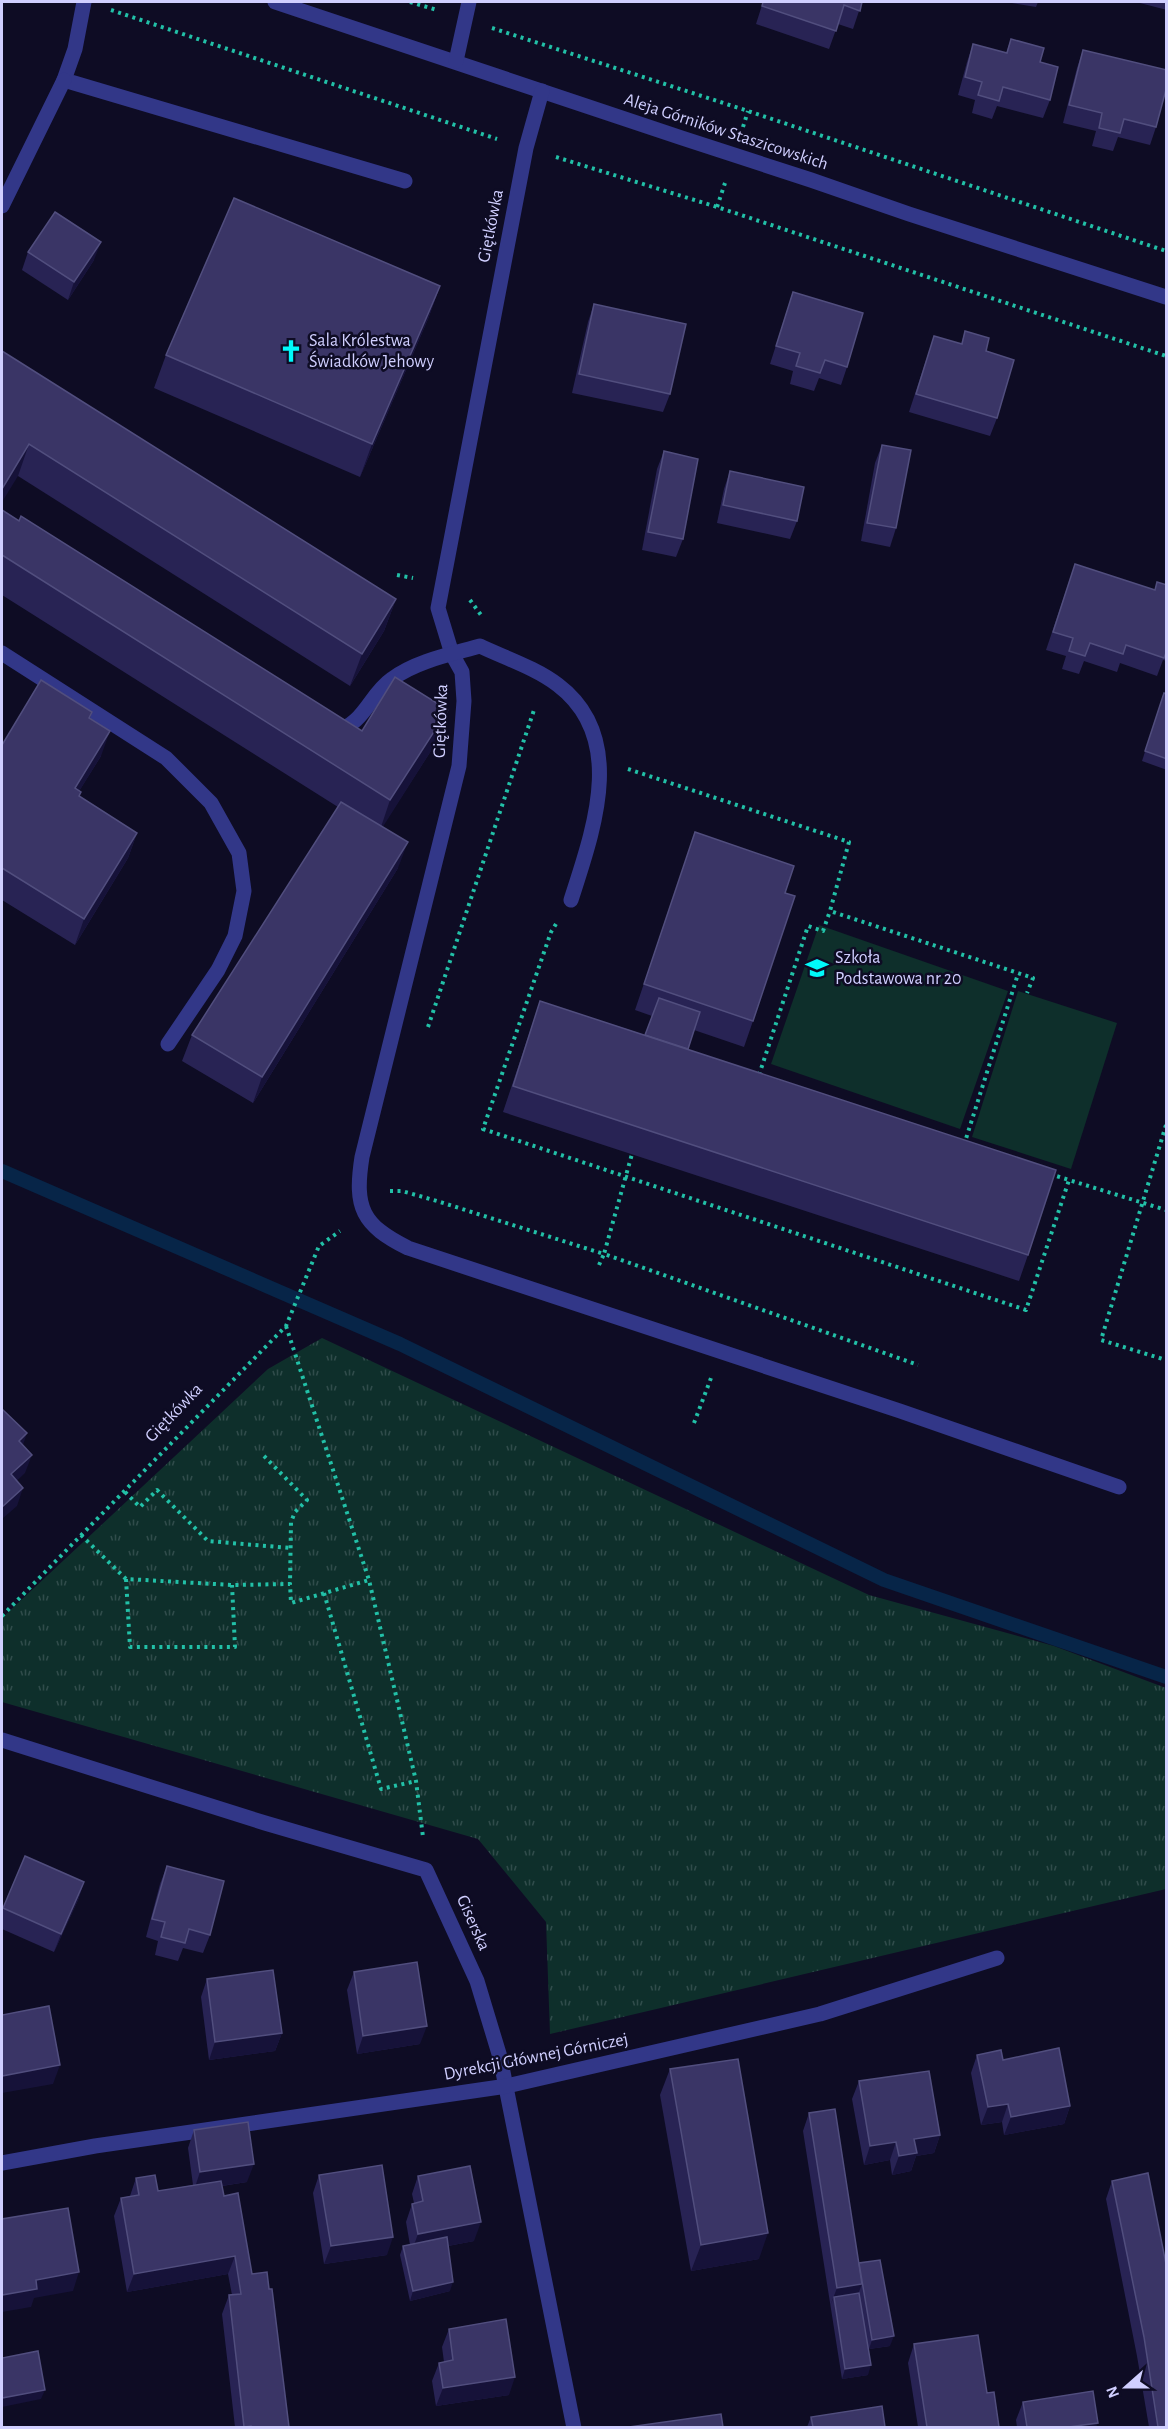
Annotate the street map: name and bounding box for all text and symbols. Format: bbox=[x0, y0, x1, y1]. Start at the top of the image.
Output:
street label: Aleja Górników Staszicowskich bbox=[622, 90, 830, 174]
street label: Giętkówka bbox=[475, 188, 507, 264]
place label: Sala Królestwa Świadków Jehowy bbox=[309, 332, 434, 371]
church icon: Sala Królestwa Świadków Jehowy bbox=[278, 338, 304, 364]
street label: Giętkówka bbox=[431, 684, 451, 758]
place label: Szkoła Podstawowa nr 20 bbox=[835, 949, 961, 988]
school or university icon: Szkoła Podstawowa nr 20 bbox=[804, 955, 830, 981]
street label: Giętkówka bbox=[142, 1380, 206, 1446]
street label: Giserska bbox=[453, 1892, 493, 1954]
street label: Dyrekcji Głównej Górniczej bbox=[442, 2030, 630, 2084]
north arrow bbox=[1096, 2357, 1156, 2417]
text: N bbox=[1103, 2384, 1122, 2400]

